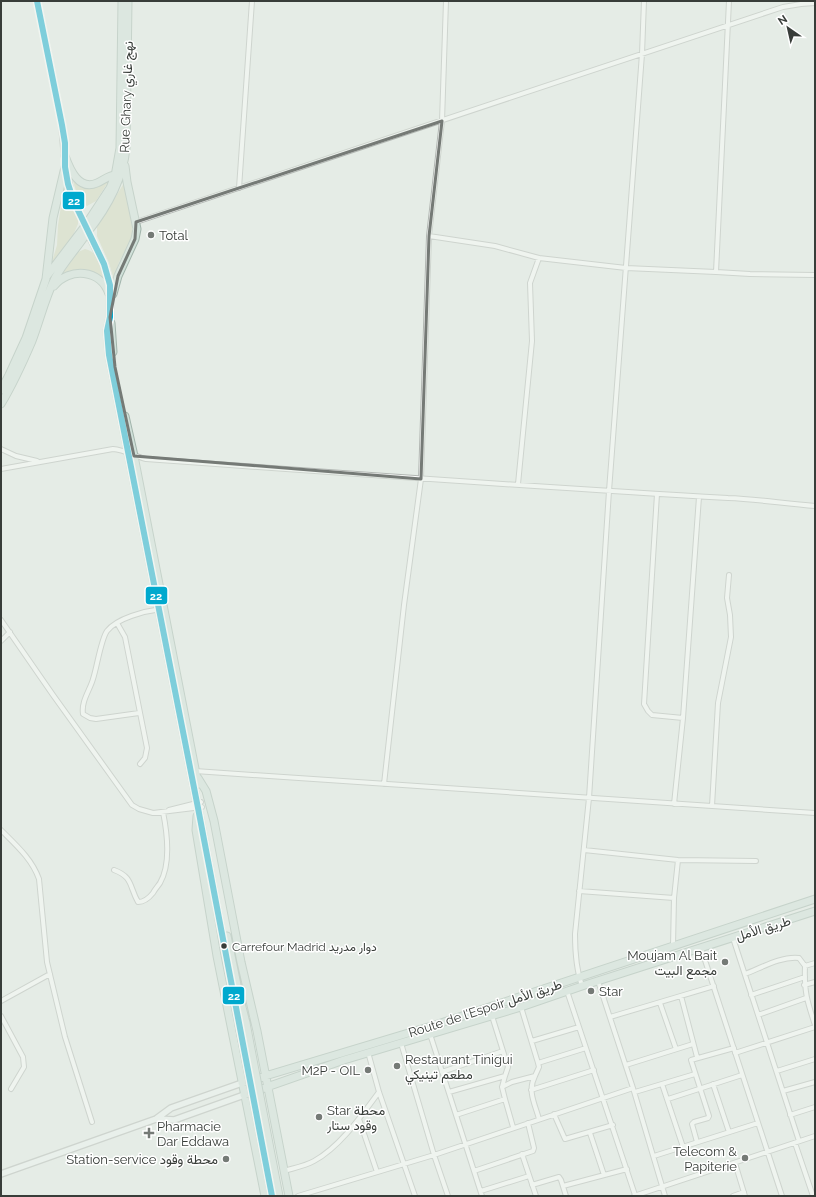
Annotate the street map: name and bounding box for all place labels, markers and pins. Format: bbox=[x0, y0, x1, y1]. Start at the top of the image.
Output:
place label: Total bbox=[159, 228, 189, 243]
marker: Total bbox=[146, 230, 156, 240]
place label: Carrefour Madrid دوار مدريد bbox=[232, 940, 377, 955]
marker: Carrefour Madrid دوار مدريد bbox=[219, 941, 229, 951]
place label: Moujam Al Bait مجمع البيت bbox=[627, 948, 718, 980]
marker: Moujam Al Bait مجمع البيت bbox=[720, 957, 730, 967]
place label: Star bbox=[599, 984, 623, 999]
marker: Star bbox=[586, 986, 596, 996]
place label: Restaurant Tinigui مطعم تينيكي bbox=[405, 1052, 513, 1085]
marker: Restaurant Tinigui مطعم تينيكي bbox=[392, 1061, 402, 1071]
place label: M2P - OIL bbox=[301, 1063, 360, 1078]
marker: M2P - OIL bbox=[363, 1065, 373, 1075]
place label: Star محطة وقود ستار bbox=[326, 1103, 385, 1134]
marker: Star محطة وقود ستار bbox=[314, 1112, 324, 1122]
place label: Pharmacie Dar Eddawa bbox=[157, 1119, 229, 1149]
marker: Pharmacie Dar Eddawa bbox=[144, 1128, 154, 1138]
place label: Telecom & Papiterie bbox=[673, 1144, 737, 1174]
place label: Station-service محطة وقود bbox=[66, 1152, 218, 1168]
marker: Telecom & Papiterie bbox=[740, 1153, 750, 1163]
marker: Station-service محطة وقود bbox=[221, 1154, 231, 1164]

